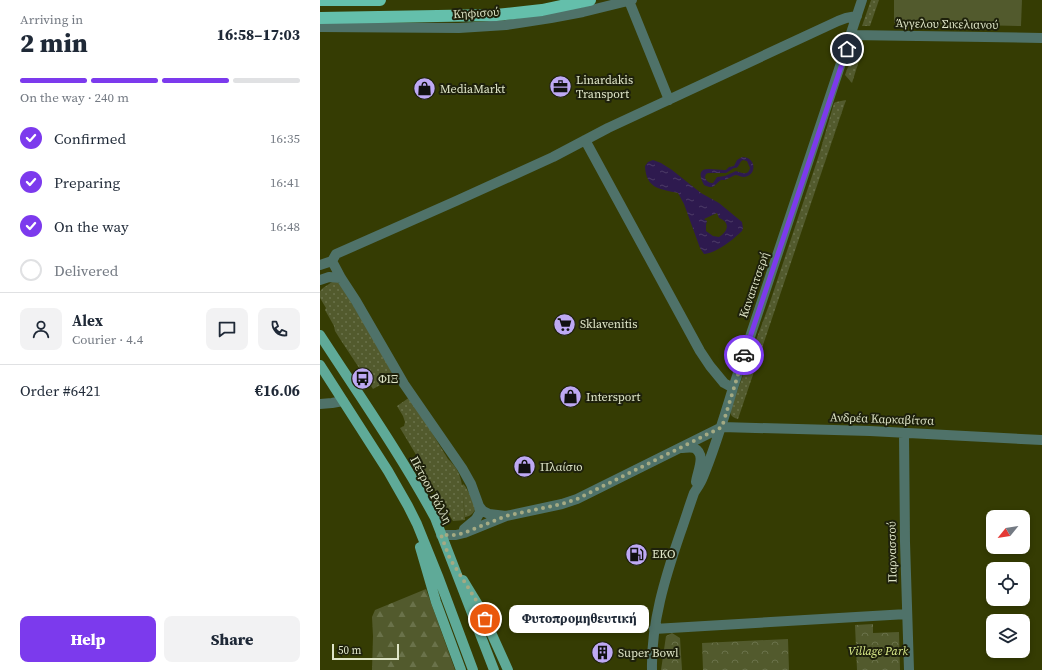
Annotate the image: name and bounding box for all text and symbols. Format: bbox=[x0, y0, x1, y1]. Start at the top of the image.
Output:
street label: Κηφισού bbox=[452, 4, 500, 22]
text: Arriving in bbox=[20, 11, 83, 28]
street label: Άγγελου Σικελιανού bbox=[896, 15, 998, 33]
text: 16:58–17:03 bbox=[217, 24, 300, 45]
text: 2 min bbox=[20, 25, 88, 61]
pin bbox=[830, 32, 864, 66]
icon: home bbox=[836, 38, 858, 60]
place label: Linardakis Transport bbox=[576, 72, 633, 102]
office icon: Linardakis Transport bbox=[548, 74, 574, 100]
shop icon: MediaMarkt bbox=[411, 76, 437, 102]
place label: MediaMarkt bbox=[440, 81, 505, 97]
text: On the way · 240 m bbox=[20, 89, 129, 106]
icon: check bbox=[20, 127, 42, 149]
text: Confirmed bbox=[54, 128, 126, 149]
text: 16:35 bbox=[270, 130, 300, 147]
icon: check bbox=[20, 171, 42, 193]
text: Preparing bbox=[54, 172, 120, 193]
text: 16:41 bbox=[270, 174, 300, 191]
icon: check bbox=[20, 215, 42, 237]
text: On the way bbox=[54, 216, 129, 237]
text: 16:48 bbox=[270, 218, 300, 235]
street label: Καναπιτσερή bbox=[735, 250, 773, 320]
text: Delivered bbox=[54, 260, 118, 281]
button: person bbox=[20, 308, 62, 350]
button: chat bbox=[206, 308, 248, 350]
button: phone bbox=[258, 308, 300, 350]
text: Alex bbox=[72, 310, 103, 331]
supermarket icon: Sklavenitis bbox=[552, 311, 578, 337]
place label: Sklavenitis bbox=[580, 316, 637, 332]
text: Courier · 4.4 bbox=[72, 331, 143, 348]
courier bbox=[724, 335, 764, 375]
icon: car bbox=[733, 344, 755, 366]
bus stop icon: ΦΙΞ bbox=[349, 366, 375, 392]
place label: ΦΙΞ bbox=[378, 371, 398, 387]
text: Order #6421 bbox=[20, 380, 101, 401]
text: €16.06 bbox=[255, 380, 300, 401]
shop icon: Intersport bbox=[558, 384, 584, 410]
place label: Intersport bbox=[586, 389, 641, 405]
street label: Ανδρέα Καρκαβίτσα bbox=[830, 409, 935, 429]
street label: Πέτρου Ράλλη bbox=[406, 453, 456, 527]
shop icon: Πλαίσιο bbox=[512, 454, 538, 480]
place label: Πλαίσιο bbox=[540, 459, 583, 475]
north arrow bbox=[986, 510, 1030, 554]
map controls bbox=[986, 510, 1030, 658]
street label: Παρνασσού bbox=[883, 521, 901, 583]
fuel station icon: EKO bbox=[624, 541, 650, 567]
place label: EKO bbox=[652, 546, 675, 562]
button: locate bbox=[986, 562, 1030, 606]
pin bbox=[468, 602, 502, 636]
callout: Φυτοπρομηθευτική bbox=[509, 605, 649, 633]
icon: bag bbox=[474, 608, 496, 630]
text: Φυτοπρομηθευτική bbox=[521, 610, 637, 627]
button: layers bbox=[986, 614, 1030, 658]
button: Help bbox=[20, 616, 156, 662]
button: Share bbox=[164, 616, 300, 662]
building icon: Super Bowl bbox=[590, 640, 616, 666]
scale bar bbox=[332, 642, 399, 661]
text: 50 m bbox=[338, 643, 361, 658]
park label: Village Park bbox=[848, 643, 908, 659]
place label: Super Bowl bbox=[618, 645, 679, 661]

